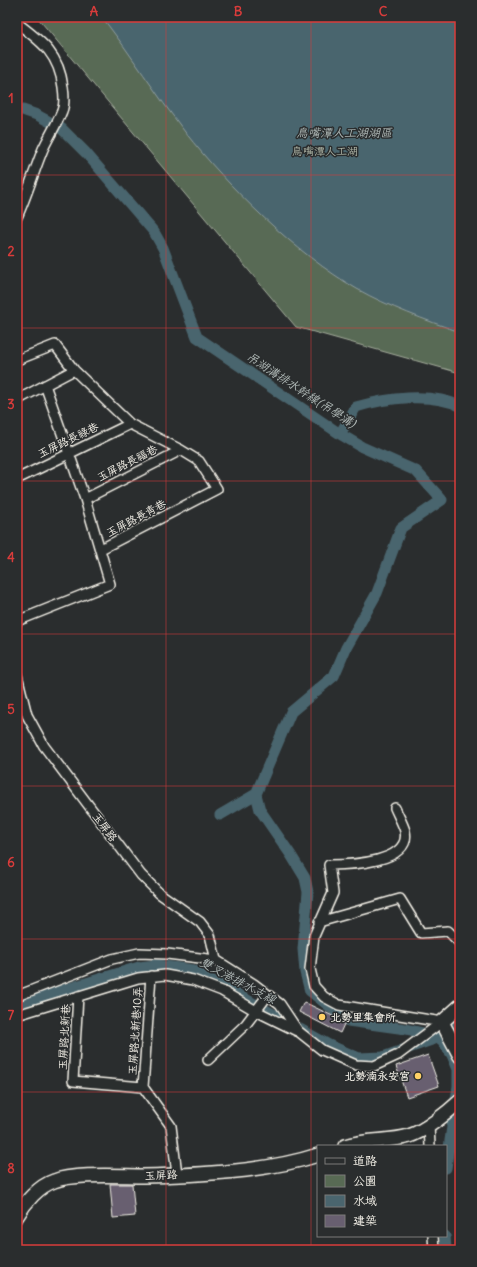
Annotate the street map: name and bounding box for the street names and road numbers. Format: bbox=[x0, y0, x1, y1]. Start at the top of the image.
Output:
street label: 玉屏路長祿巷 bbox=[35, 419, 101, 461]
street label: 玉屏路長福巷 bbox=[94, 442, 160, 484]
street label: 玉屏路長青巷 bbox=[104, 496, 168, 540]
street label: 玉屏路 bbox=[89, 810, 121, 844]
street label: 玉屏路北新巷10弄 bbox=[125, 986, 145, 1076]
street label: 玉屏路北新巷 bbox=[55, 1004, 73, 1070]
street label: 玉屏路 bbox=[144, 1167, 178, 1183]

